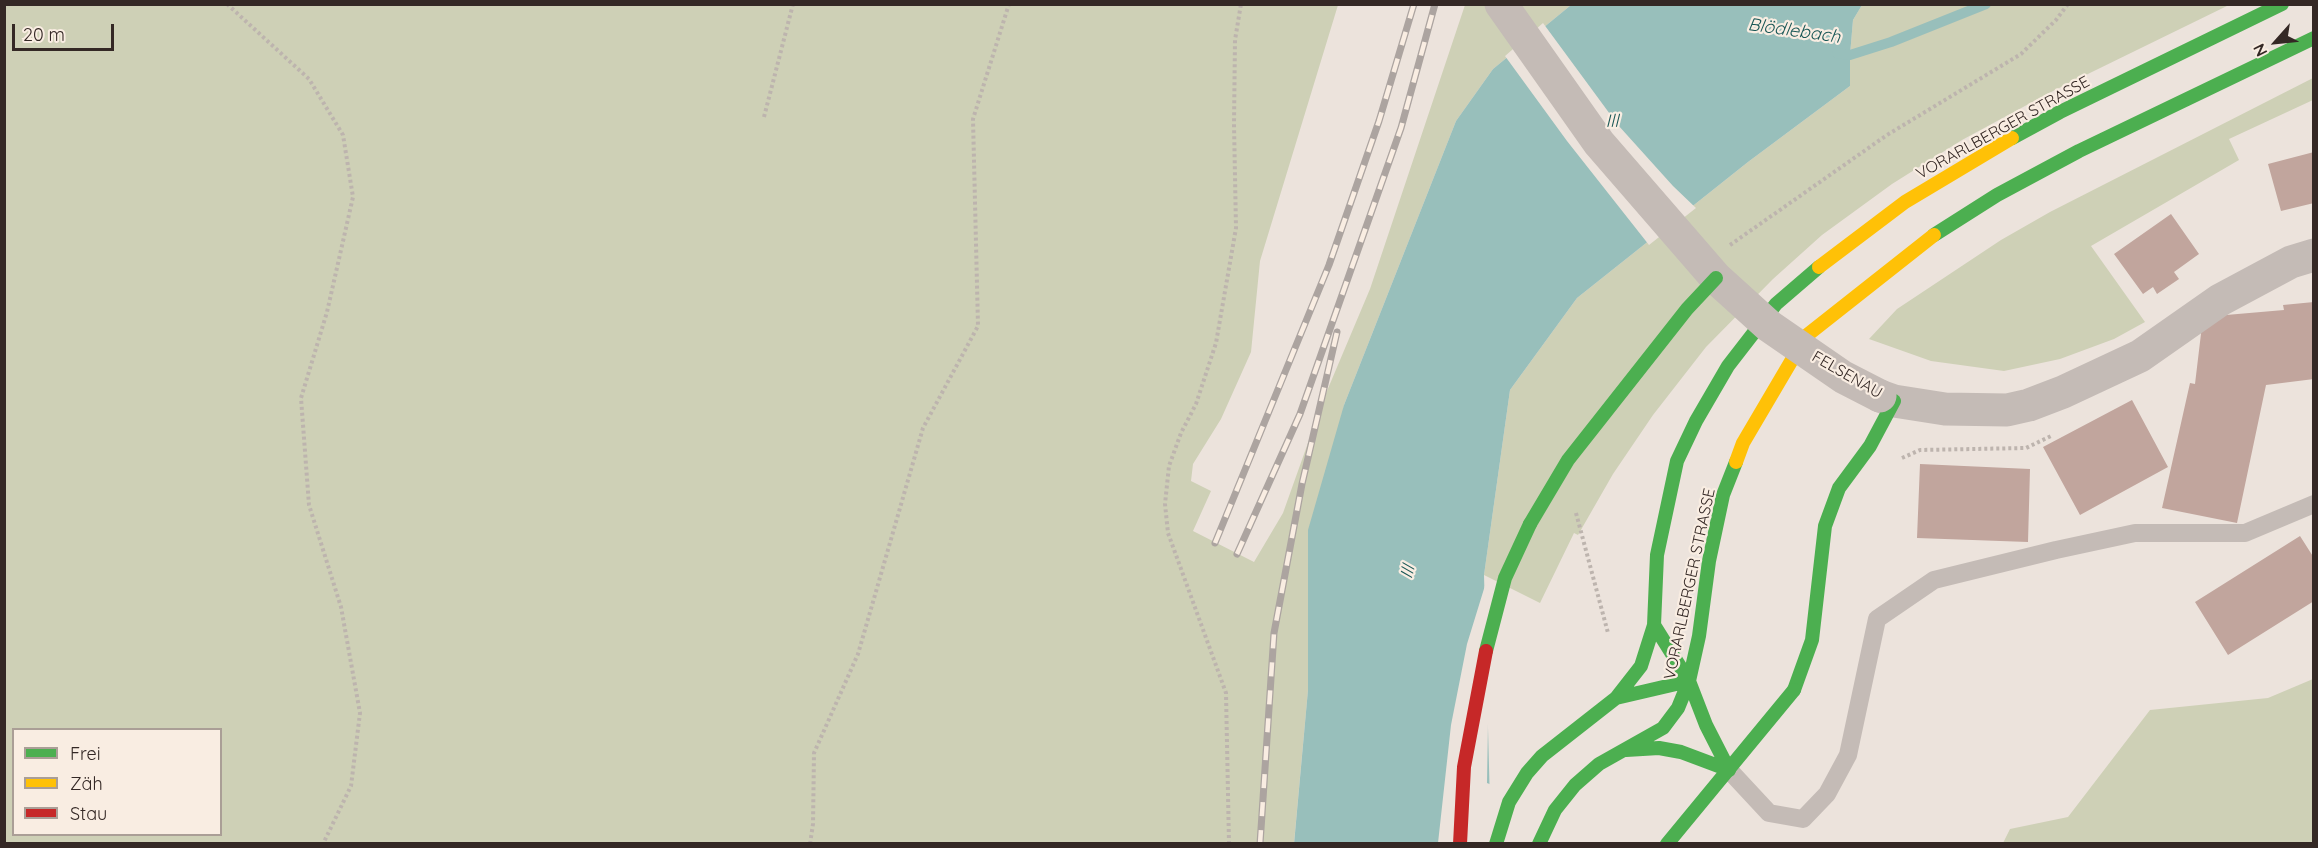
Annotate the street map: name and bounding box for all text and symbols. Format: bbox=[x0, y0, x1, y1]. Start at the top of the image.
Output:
scale bar bbox=[15, 12, 117, 50]
north arrow bbox=[2246, 12, 2306, 72]
water label: Blödlebach bbox=[1746, 14, 1842, 48]
text: 20 m bbox=[23, 23, 65, 46]
text: N bbox=[2248, 40, 2272, 60]
street label: VORARLBERGER STRASSE bbox=[1913, 72, 2093, 184]
water label: Ill bbox=[1606, 111, 1618, 133]
street label: FELSENAU bbox=[1808, 347, 1886, 403]
street label: VORARLBERGER STRASSE bbox=[1660, 487, 1720, 681]
water label: Ill bbox=[1396, 563, 1420, 581]
legend bbox=[12, 728, 222, 836]
text: Frei bbox=[70, 742, 101, 765]
text: Zäh bbox=[70, 772, 103, 795]
text: Stau bbox=[70, 802, 107, 825]

